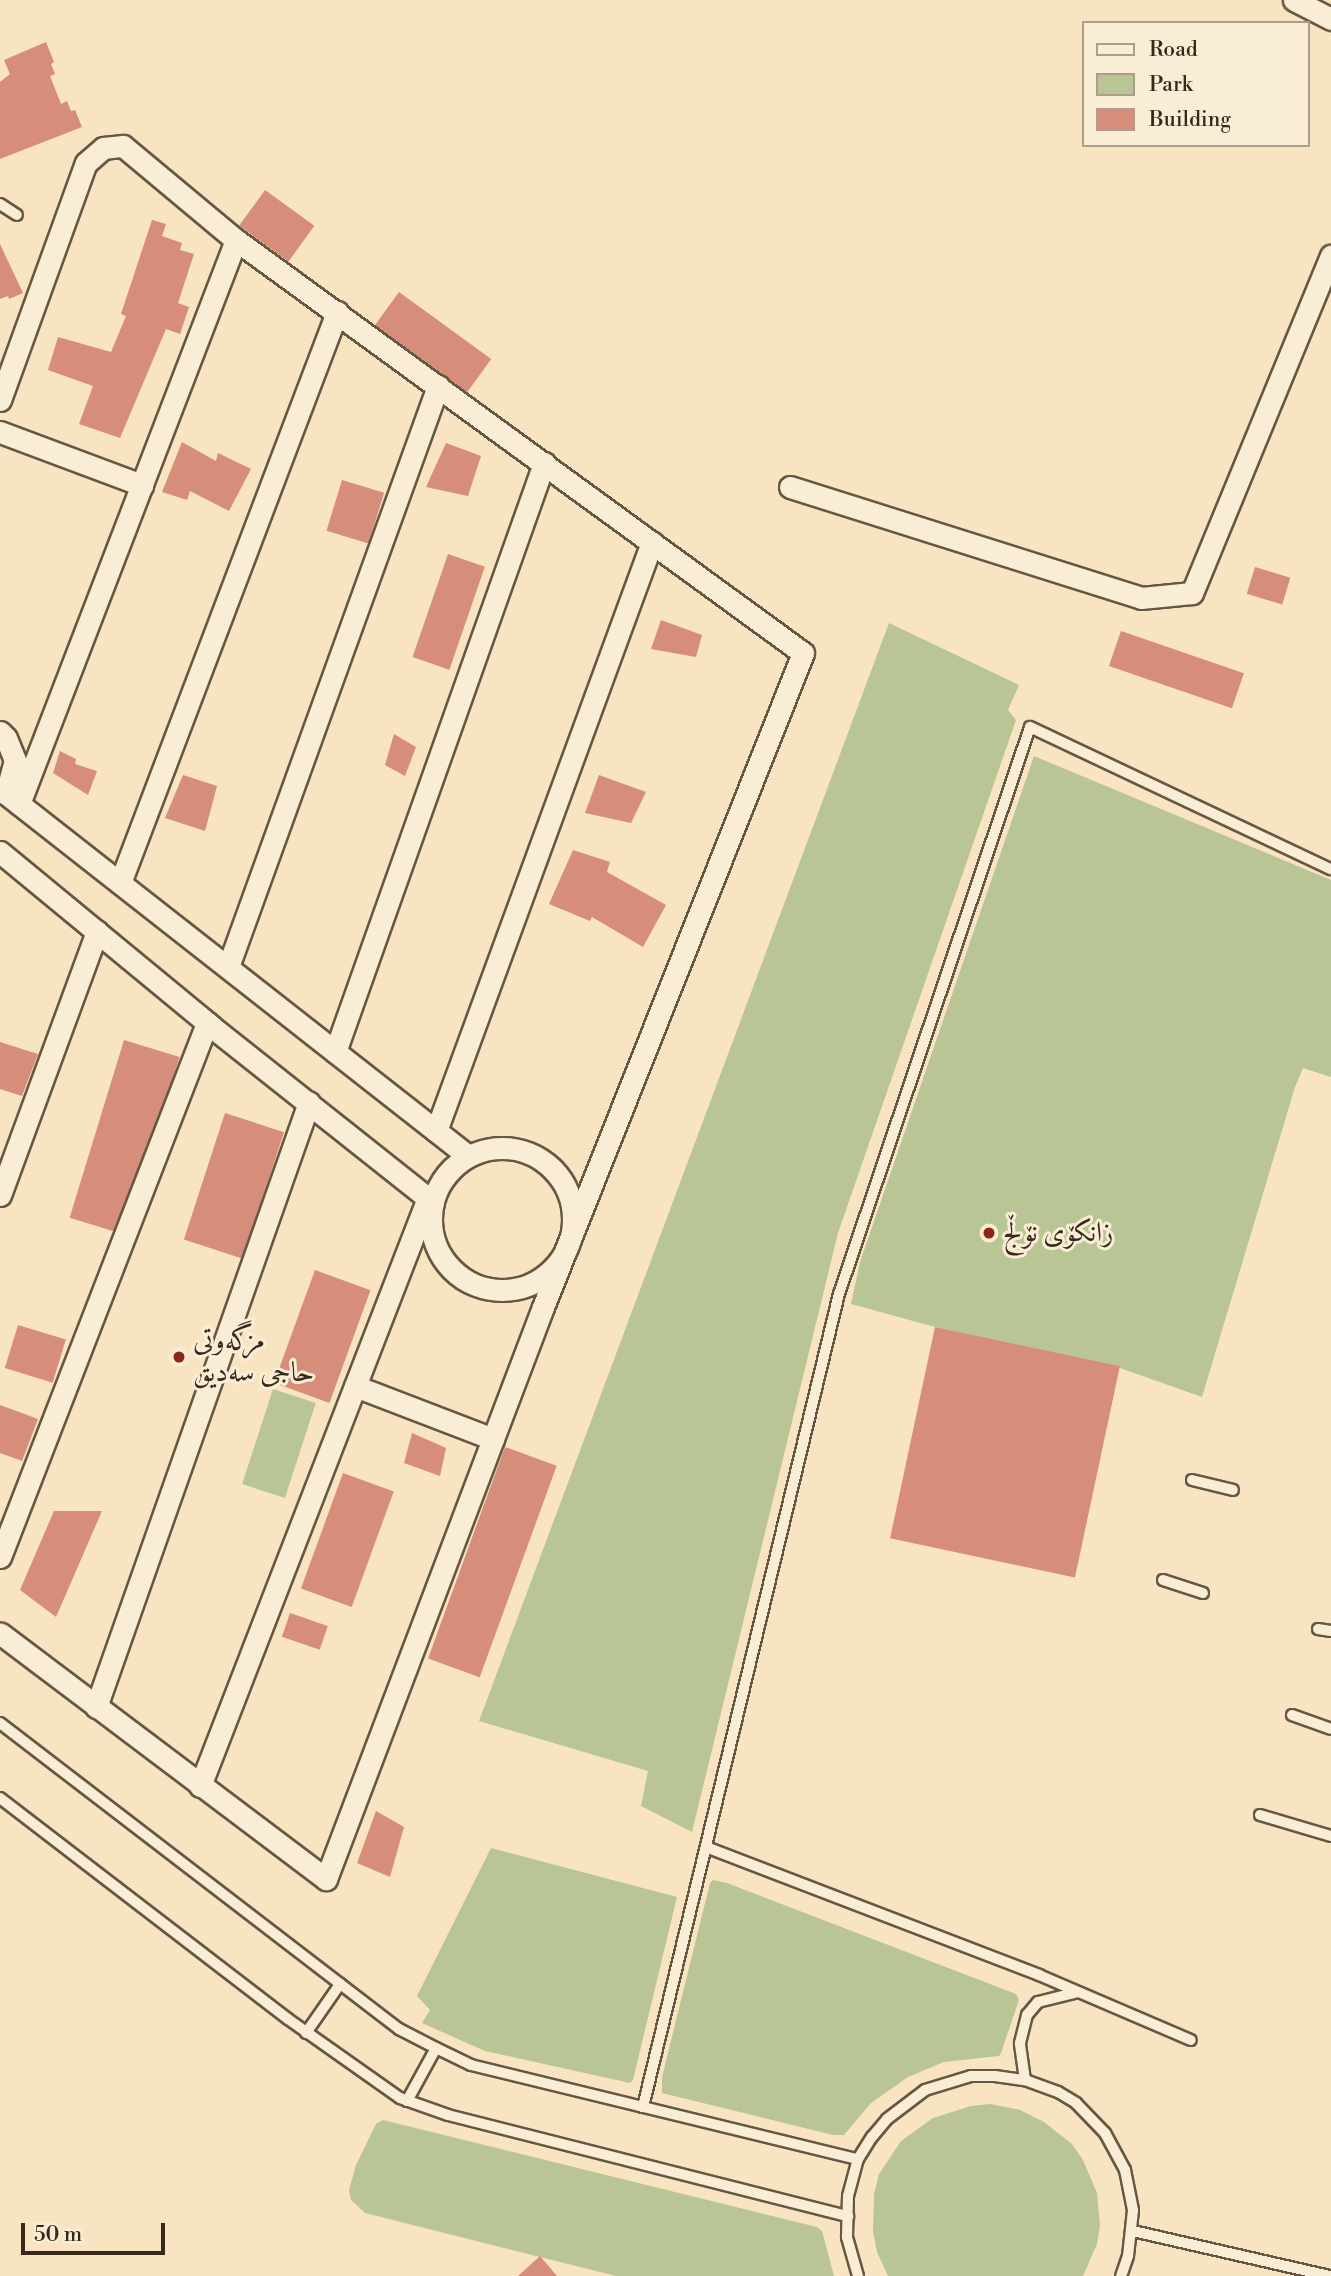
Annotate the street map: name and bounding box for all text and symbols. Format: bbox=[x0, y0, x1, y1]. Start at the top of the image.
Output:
legend bbox=[1082, 21, 1310, 147]
text: Road bbox=[1149, 37, 1198, 63]
text: Park bbox=[1149, 72, 1193, 98]
text: Building bbox=[1149, 107, 1231, 133]
place label: زانکۆی نۆڵج bbox=[1003, 1216, 1113, 1250]
marker: زانکۆی نۆڵج bbox=[981, 1225, 997, 1241]
place label: مزگەوتی حاجی سەدیق bbox=[193, 1324, 314, 1390]
marker: مزگەوتی حاجی سەدیق bbox=[171, 1349, 187, 1365]
scale bar bbox=[24, 2210, 168, 2254]
text: 50 m bbox=[34, 2222, 82, 2248]

